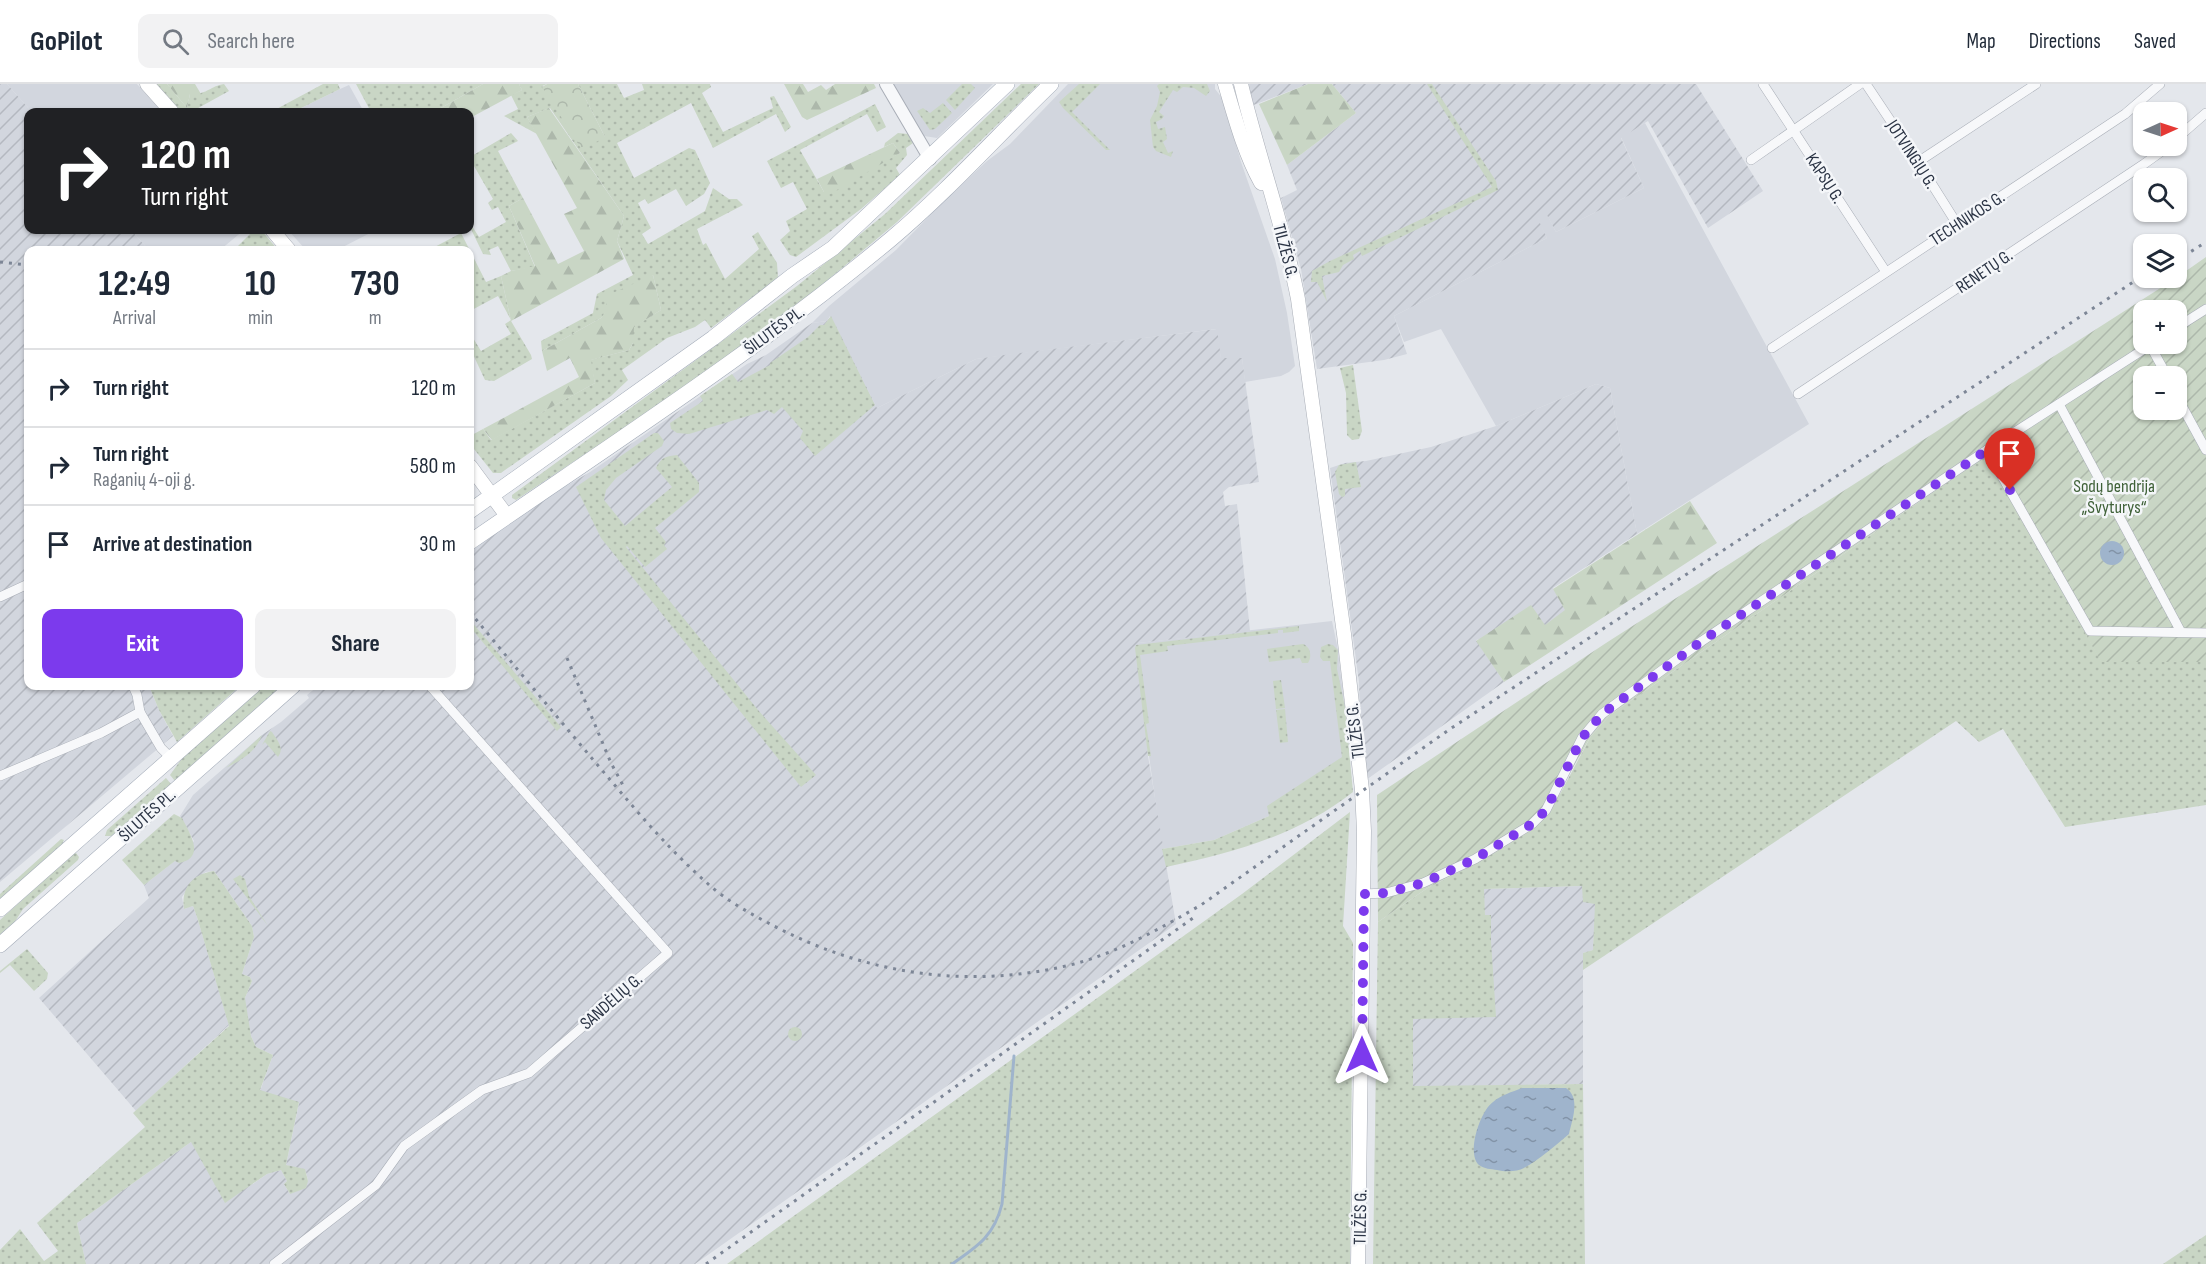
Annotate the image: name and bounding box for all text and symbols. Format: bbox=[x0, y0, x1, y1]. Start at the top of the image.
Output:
search box bbox=[138, 14, 558, 68]
text: GoPilot bbox=[30, 25, 102, 58]
icon: search bbox=[159, 25, 192, 58]
text: Search here bbox=[207, 28, 295, 55]
text: Map bbox=[1966, 29, 1996, 54]
text: Directions bbox=[2029, 29, 2101, 54]
text: Saved bbox=[2134, 29, 2176, 54]
north arrow bbox=[2133, 102, 2187, 156]
map controls bbox=[2133, 102, 2187, 420]
street label: JOTVINGIŲ G. bbox=[1881, 115, 1941, 192]
text: 120 m bbox=[141, 130, 231, 181]
icon: right bbox=[42, 132, 120, 210]
street label: KAPSŲ G. bbox=[1801, 149, 1848, 207]
button: search bbox=[2133, 168, 2187, 222]
text: Turn right bbox=[141, 181, 228, 213]
street label: TECHNIKOS G. bbox=[1926, 187, 2009, 250]
street label: TILŽĖS G. bbox=[1268, 222, 1303, 281]
button: layers bbox=[2133, 234, 2187, 288]
street label: RENETŲ G. bbox=[1952, 245, 2017, 298]
text: 12:49 bbox=[98, 263, 171, 306]
text: 10 bbox=[245, 263, 276, 306]
text: 730 bbox=[351, 263, 400, 306]
button: + bbox=[2133, 300, 2187, 354]
street label: ŠILUTĖS PL. bbox=[740, 301, 809, 359]
text: Arrival bbox=[113, 306, 156, 330]
text: min bbox=[248, 306, 273, 330]
text: m bbox=[369, 306, 382, 330]
button: − bbox=[2133, 366, 2187, 420]
icon: right bbox=[42, 372, 75, 405]
text: Turn right bbox=[93, 375, 169, 402]
text: 120 m bbox=[412, 375, 456, 402]
pin bbox=[1984, 428, 2035, 490]
icon: arrive bbox=[1993, 437, 2026, 470]
text: Turn right bbox=[93, 441, 169, 468]
icon: right bbox=[42, 450, 75, 483]
text: 580 m bbox=[410, 453, 456, 480]
text: Raganių 4-oji g. bbox=[93, 468, 195, 492]
park label: Sodų bendrija „Švyturys“ bbox=[2073, 476, 2155, 518]
icon: arrive bbox=[42, 528, 75, 561]
text: Arrive at destination bbox=[93, 531, 252, 558]
text: 30 m bbox=[419, 531, 456, 558]
button: Exit bbox=[42, 609, 243, 678]
button: Share bbox=[255, 609, 456, 678]
street label: TILŽĖS G. bbox=[1342, 702, 1369, 760]
street label: ŠILUTĖS PL. bbox=[114, 784, 180, 846]
street label: SANDĖLIŲ G. bbox=[576, 969, 647, 1034]
position arrow bbox=[1330, 1023, 1394, 1087]
street label: TILŽĖS G. bbox=[1350, 1189, 1371, 1245]

